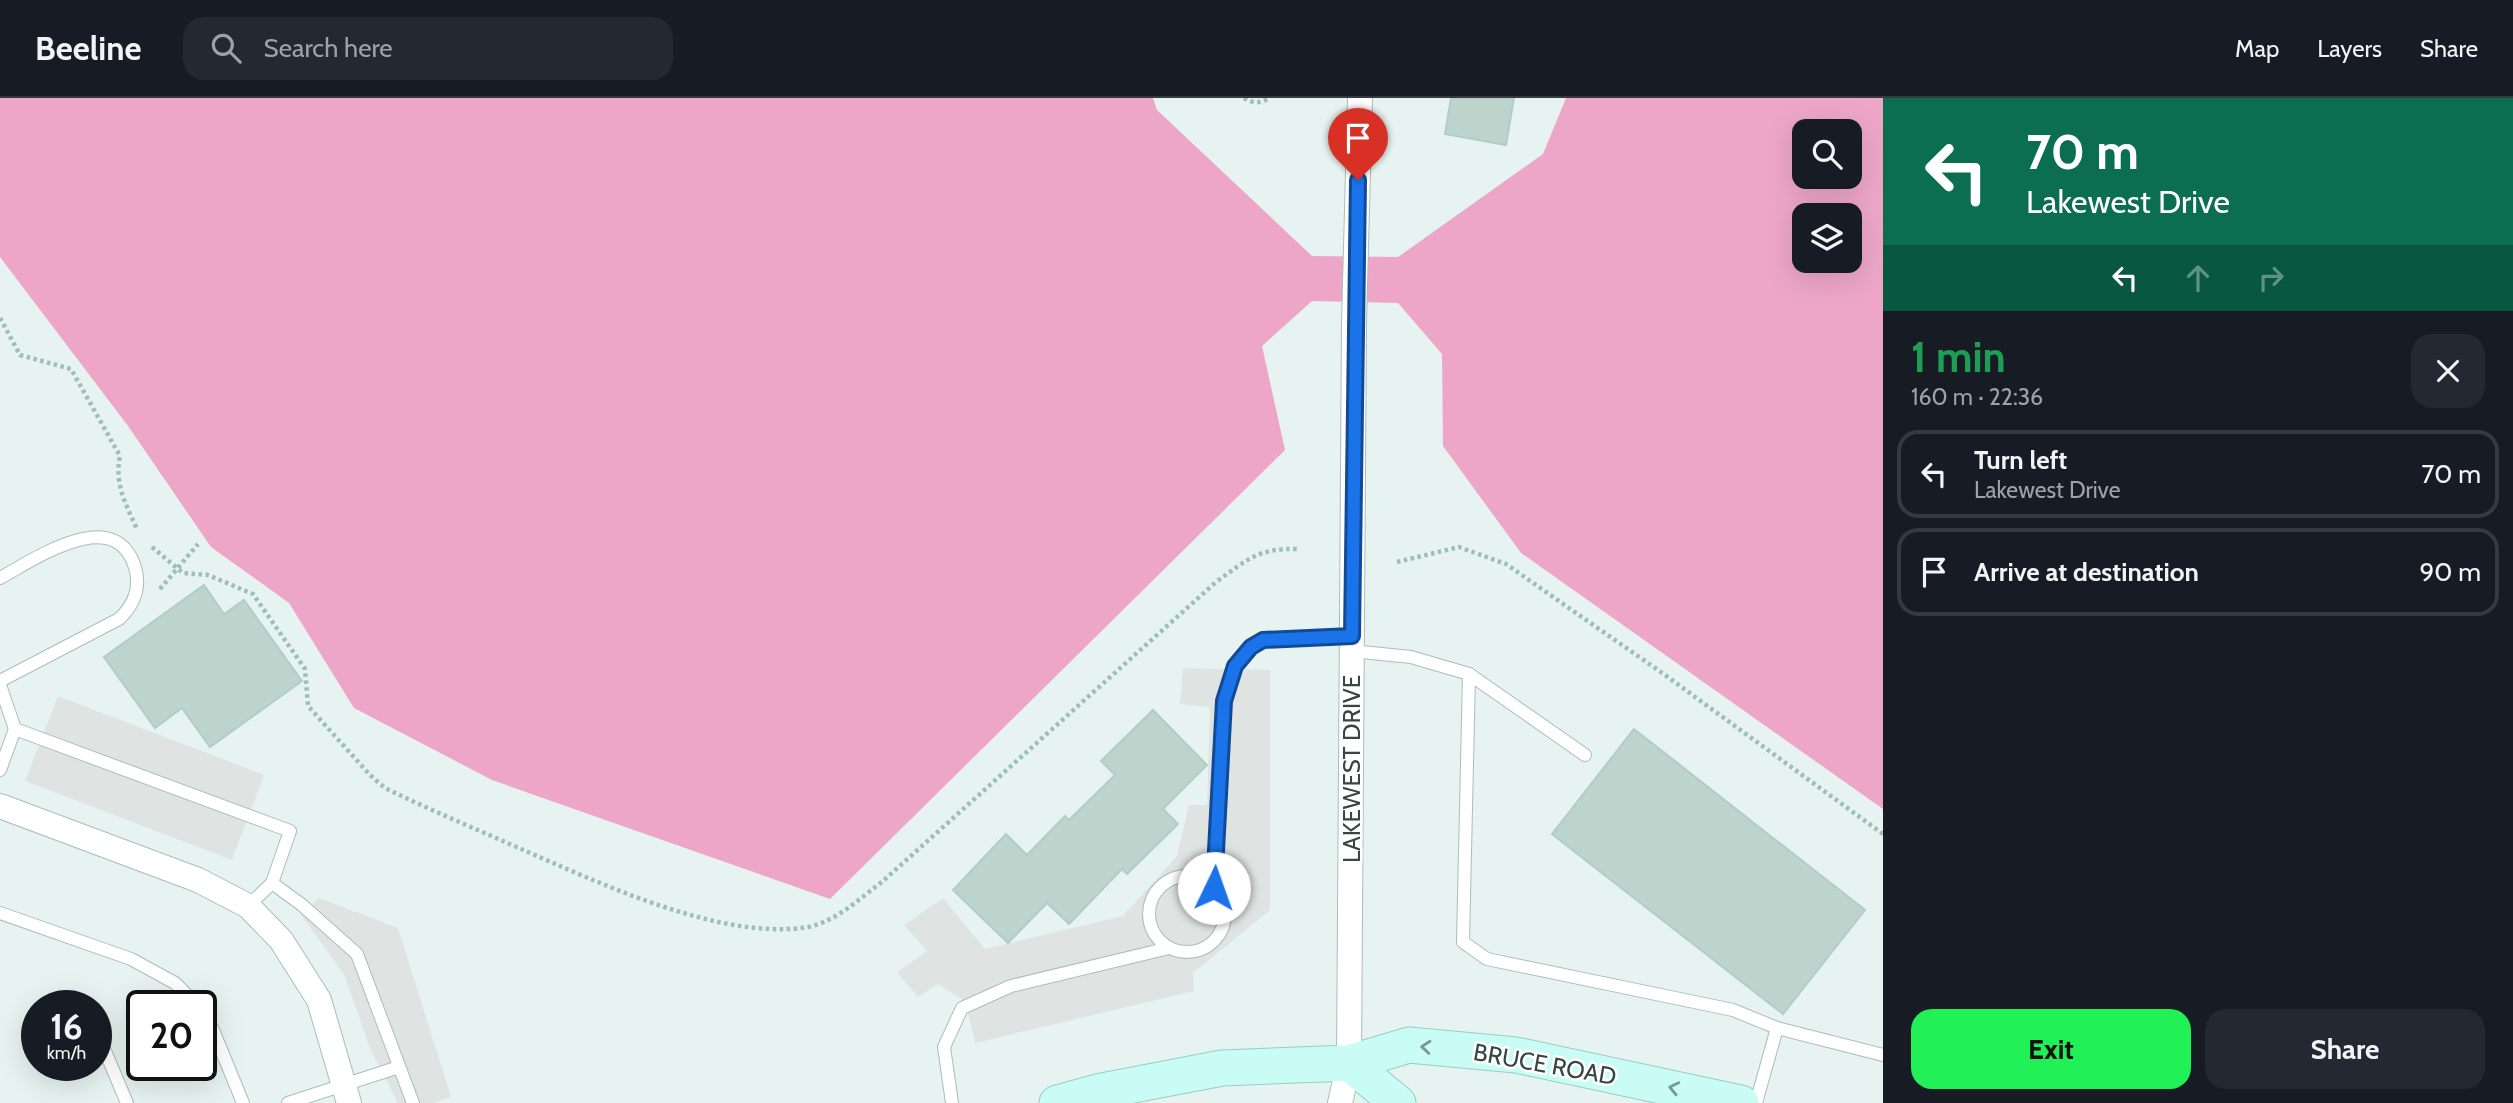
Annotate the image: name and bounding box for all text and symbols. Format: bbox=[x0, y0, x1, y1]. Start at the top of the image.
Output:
search box bbox=[183, 17, 673, 80]
text: Beeline bbox=[35, 28, 141, 68]
icon: search bbox=[207, 29, 245, 67]
text: Search here bbox=[263, 32, 393, 64]
text: Map bbox=[2235, 34, 2279, 63]
text: Layers bbox=[2317, 34, 2382, 63]
text: Share bbox=[2420, 34, 2478, 63]
pin bbox=[1328, 108, 1388, 180]
icon: arrive bbox=[1339, 119, 1377, 157]
map controls bbox=[1792, 119, 1862, 273]
button: search bbox=[1792, 119, 1862, 189]
text: 70 m bbox=[2026, 122, 2139, 181]
icon: left bbox=[1911, 126, 2002, 217]
text: Lakewest Drive bbox=[2026, 182, 2230, 221]
button: layers bbox=[1792, 203, 1862, 273]
icon: left bbox=[2106, 259, 2144, 297]
icon: ahead bbox=[2179, 259, 2217, 297]
icon: right bbox=[2252, 259, 2290, 297]
text: 1 min bbox=[1911, 331, 2006, 383]
button: close bbox=[2411, 334, 2485, 408]
text: 160 m · 22:36 bbox=[1911, 383, 2043, 411]
text: Turn left bbox=[1974, 444, 2067, 476]
icon: left bbox=[1915, 455, 1953, 493]
text: 70 m bbox=[2421, 458, 2481, 490]
text: Lakewest Drive bbox=[1974, 476, 2121, 504]
icon: arrive bbox=[1915, 553, 1953, 591]
text: Arrive at destination bbox=[1974, 556, 2199, 588]
text: 90 m bbox=[2419, 556, 2481, 588]
street label: LAKEWEST DRIVE bbox=[1337, 675, 1366, 863]
position arrow bbox=[1177, 851, 1251, 925]
speed limit sign: 20 bbox=[126, 990, 217, 1081]
text: 16 bbox=[50, 1005, 83, 1048]
button: Exit bbox=[1911, 1009, 2191, 1089]
button: Share bbox=[2205, 1009, 2485, 1089]
street label: BRUCE ROAD bbox=[1471, 1037, 1619, 1091]
one-way arrow bbox=[1420, 1040, 1431, 1055]
text: km/h bbox=[47, 1042, 86, 1064]
one-way arrow bbox=[1668, 1082, 1680, 1096]

